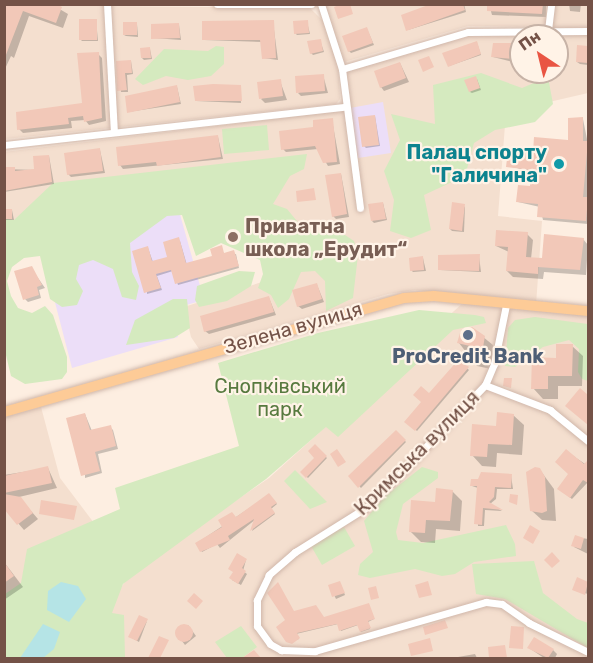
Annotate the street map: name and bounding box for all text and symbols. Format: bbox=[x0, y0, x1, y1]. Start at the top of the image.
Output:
north arrow bbox=[509, 24, 569, 84]
text: Пн bbox=[515, 26, 544, 55]
place label: Палац спорту "Галичина" bbox=[407, 140, 547, 187]
marker: Палац спорту "Галичина" bbox=[552, 157, 566, 171]
place label: Приватна школа „Ерудит“ bbox=[245, 214, 407, 261]
marker: Приватна школа „Ерудит“ bbox=[226, 230, 240, 244]
street label: Зелена вулиця bbox=[221, 297, 365, 359]
marker: ProCredit Bank bbox=[461, 328, 475, 342]
place label: ProCredit Bank bbox=[392, 344, 544, 368]
park label: Снопківський парк bbox=[214, 375, 346, 422]
street label: Кримська вулиця bbox=[350, 386, 484, 520]

